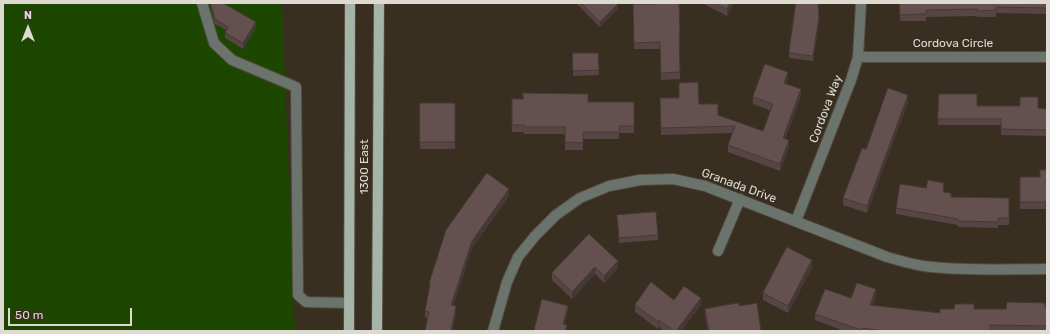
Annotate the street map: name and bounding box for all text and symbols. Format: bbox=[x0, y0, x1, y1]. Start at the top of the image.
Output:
north arrow bbox=[8, 8, 48, 48]
text: N bbox=[24, 9, 32, 22]
street label: Cordova Circle bbox=[913, 37, 993, 51]
street label: Cordova Way bbox=[806, 73, 846, 145]
street label: 1300 East bbox=[358, 139, 372, 195]
street label: Granada Drive bbox=[700, 166, 778, 206]
scale bar bbox=[10, 300, 134, 326]
text: 50 m bbox=[15, 308, 43, 322]

